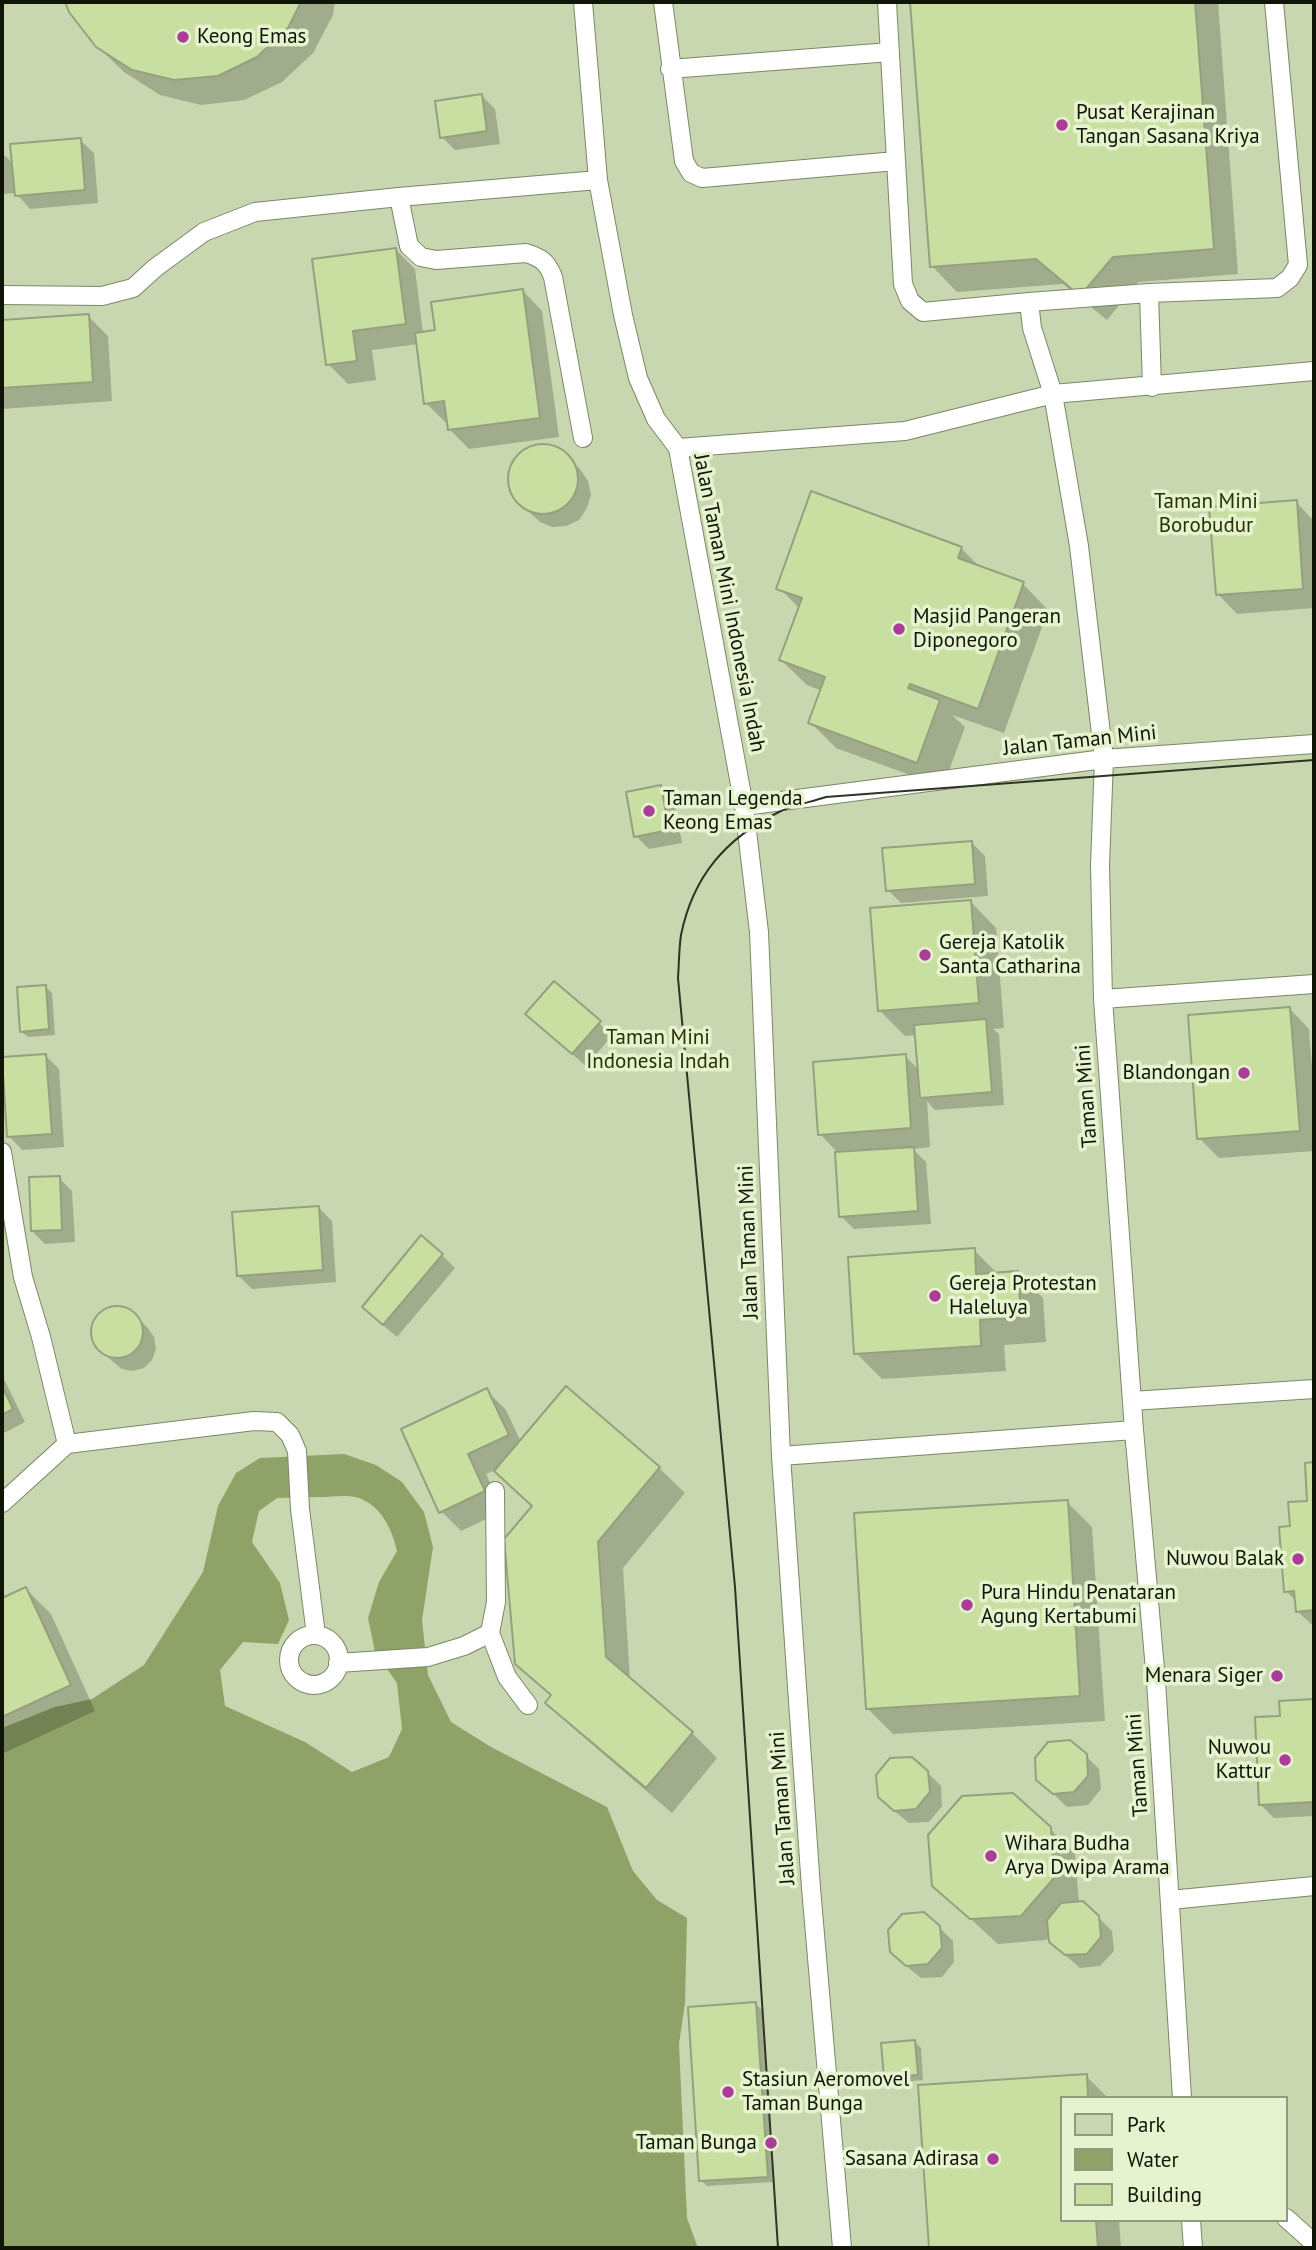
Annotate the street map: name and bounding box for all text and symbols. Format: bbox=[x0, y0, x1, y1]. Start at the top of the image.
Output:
place label: Keong Emas bbox=[197, 24, 306, 50]
marker: Keong Emas bbox=[175, 29, 191, 45]
place label: Pusat Kerajinan Tangan Sasana Kriya bbox=[1076, 100, 1260, 150]
marker: Pusat Kerajinan Tangan Sasana Kriya bbox=[1054, 117, 1070, 133]
street label: Jalan Taman Mini Indonesia Indah bbox=[688, 452, 770, 754]
park label: Taman Mini Borobudur bbox=[1154, 489, 1258, 539]
place label: Masjid Pangeran Diponegoro bbox=[913, 604, 1061, 654]
marker: Masjid Pangeran Diponegoro bbox=[891, 621, 907, 637]
street label: Jalan Taman Mini bbox=[1002, 720, 1158, 762]
place label: Taman Legenda Keong Emas bbox=[663, 786, 803, 836]
marker: Taman Legenda Keong Emas bbox=[641, 803, 657, 819]
place label: Gereja Katolik Santa Catharina bbox=[939, 930, 1081, 980]
marker: Gereja Katolik Santa Catharina bbox=[917, 947, 933, 963]
park label: Taman Mini Indonesia Indah bbox=[586, 1025, 730, 1075]
street label: Taman Mini bbox=[1071, 1043, 1103, 1149]
place label: Blandongan bbox=[1122, 1060, 1230, 1086]
marker: Blandongan bbox=[1236, 1065, 1252, 1081]
street label: Jalan Taman Mini bbox=[734, 1165, 764, 1319]
place label: Gereja Protestan Haleluya bbox=[949, 1271, 1097, 1321]
marker: Gereja Protestan Haleluya bbox=[927, 1288, 943, 1304]
place label: Nuwou Balak bbox=[1166, 1546, 1284, 1572]
marker: Nuwou Balak bbox=[1290, 1551, 1306, 1567]
place label: Pura Hindu Penataran Agung Kertabumi bbox=[981, 1580, 1176, 1630]
marker: Pura Hindu Penataran Agung Kertabumi bbox=[959, 1597, 975, 1613]
place label: Menara Siger bbox=[1145, 1663, 1263, 1689]
marker: Menara Siger bbox=[1269, 1668, 1285, 1684]
street label: Taman Mini bbox=[1122, 1712, 1154, 1818]
street label: Jalan Taman Mini bbox=[765, 1730, 801, 1886]
place label: Nuwou Kattur bbox=[1208, 1735, 1271, 1785]
marker: Nuwou Kattur bbox=[1277, 1752, 1293, 1768]
place label: Wihara Budha Arya Dwipa Arama bbox=[1005, 1831, 1170, 1881]
marker: Wihara Budha Arya Dwipa Arama bbox=[983, 1848, 999, 1864]
place label: Stasiun Aeromovel Taman Bunga bbox=[742, 2067, 909, 2117]
marker: Stasiun Aeromovel Taman Bunga bbox=[720, 2084, 736, 2100]
legend bbox=[1060, 2096, 1288, 2222]
text: Park bbox=[1127, 2111, 1166, 2138]
place label: Taman Bunga bbox=[636, 2130, 757, 2156]
marker: Taman Bunga bbox=[763, 2135, 779, 2151]
place label: Sasana Adirasa bbox=[845, 2146, 979, 2172]
text: Water bbox=[1127, 2146, 1179, 2173]
marker: Sasana Adirasa bbox=[985, 2151, 1001, 2167]
text: Building bbox=[1127, 2181, 1202, 2208]

